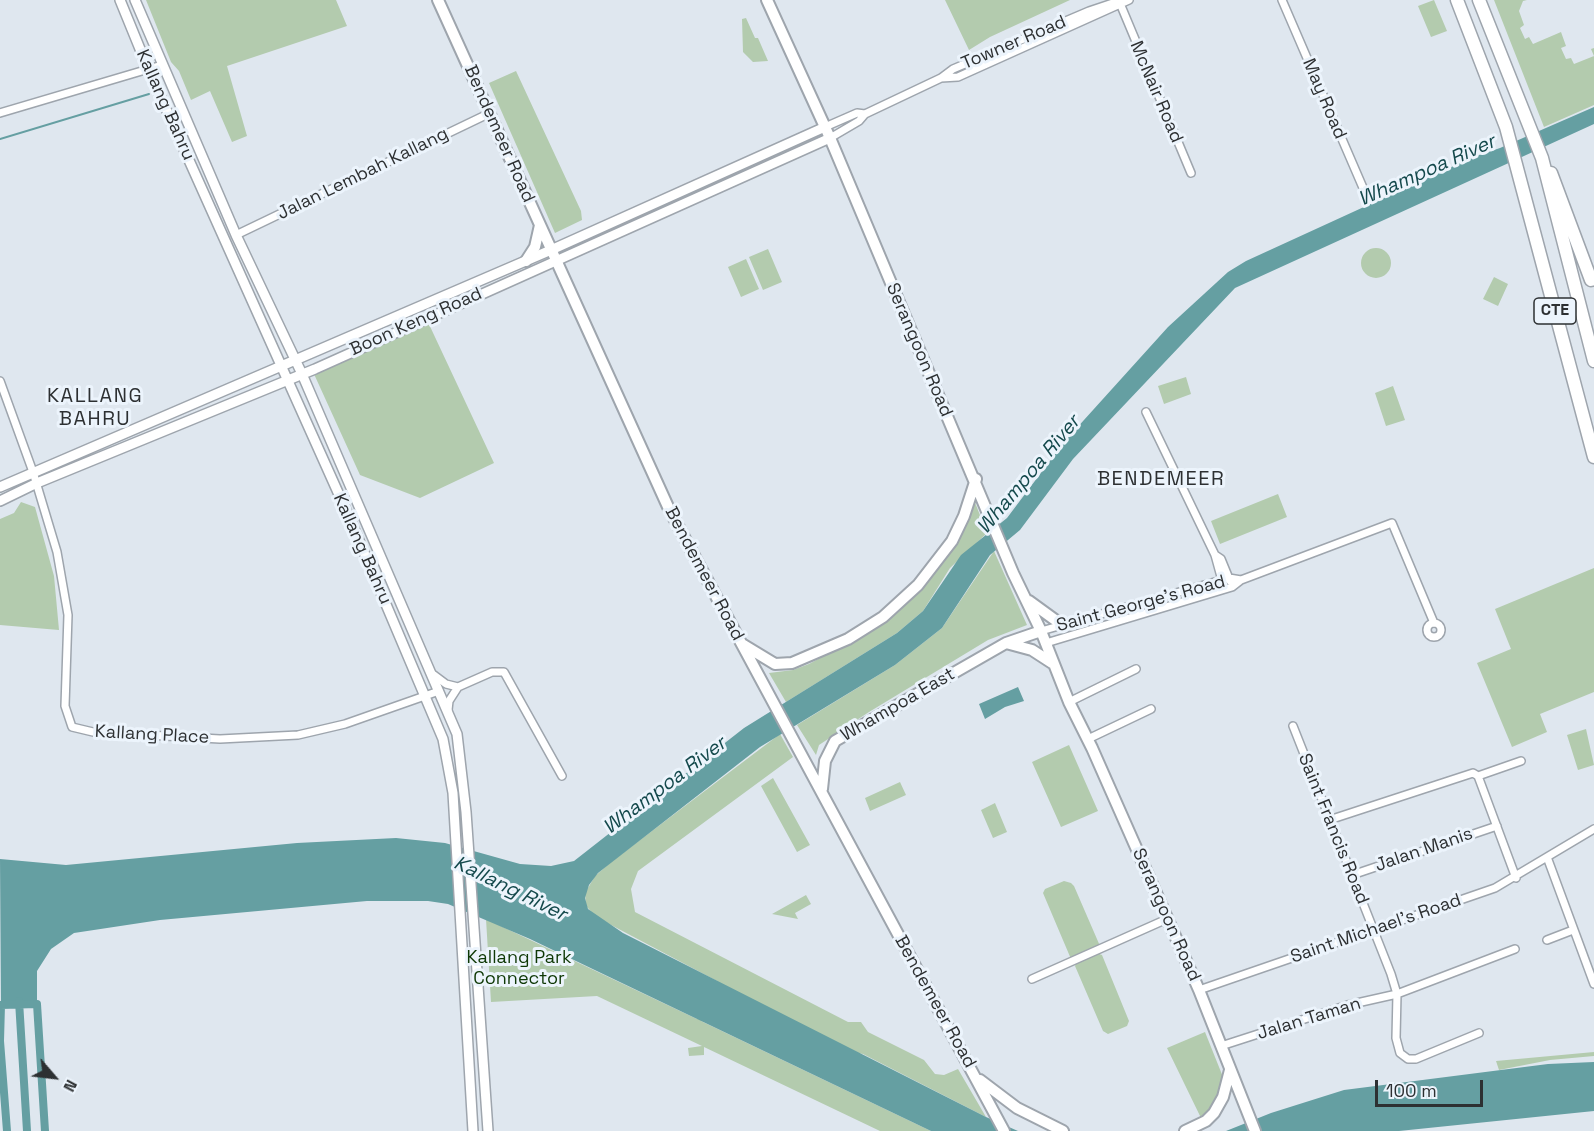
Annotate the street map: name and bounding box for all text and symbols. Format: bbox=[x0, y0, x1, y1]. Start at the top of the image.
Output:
street label: Towner Road bbox=[958, 11, 1070, 75]
street label: McNair Road bbox=[1125, 38, 1187, 146]
street label: Kallang Bahru bbox=[131, 46, 199, 164]
street label: May Road bbox=[1297, 55, 1351, 143]
street label: Bendemeer Road bbox=[459, 62, 539, 206]
street label: Jalan Lembah Kallang bbox=[274, 123, 452, 225]
water label: Whampoa River bbox=[1355, 130, 1499, 212]
street label: Serangoon Road bbox=[881, 280, 957, 420]
street label: Boon Keng Road bbox=[347, 283, 485, 361]
road number: CTE bbox=[1534, 298, 1576, 324]
district label: KALLANG BAHRU bbox=[47, 385, 143, 432]
water label: Whampoa River bbox=[972, 411, 1086, 539]
district label: BENDEMEER bbox=[1097, 468, 1225, 492]
street label: Kallang Bahru bbox=[328, 490, 396, 608]
street label: Bendemeer Road bbox=[660, 503, 748, 645]
street label: Saint George's Road bbox=[1054, 571, 1228, 637]
street label: Whampoa East bbox=[837, 664, 959, 746]
street label: Kallang Place bbox=[94, 721, 210, 749]
water label: Whampoa River bbox=[599, 732, 731, 840]
street label: Saint Francis Road bbox=[1293, 751, 1373, 907]
street label: Jalan Manis bbox=[1372, 823, 1476, 877]
street label: Serangoon Road bbox=[1127, 845, 1205, 985]
water label: Kallang River bbox=[450, 851, 570, 927]
street label: Saint Michael's Road bbox=[1288, 890, 1464, 968]
street label: Bendemeer Road bbox=[890, 932, 980, 1072]
park label: Kallang Park Connector bbox=[466, 947, 572, 990]
street label: Jalan Taman bbox=[1255, 993, 1363, 1045]
north arrow bbox=[24, 1047, 84, 1107]
scale bar bbox=[1378, 1068, 1486, 1106]
text: N bbox=[59, 1076, 82, 1095]
text: 100 m bbox=[1386, 1079, 1437, 1102]

